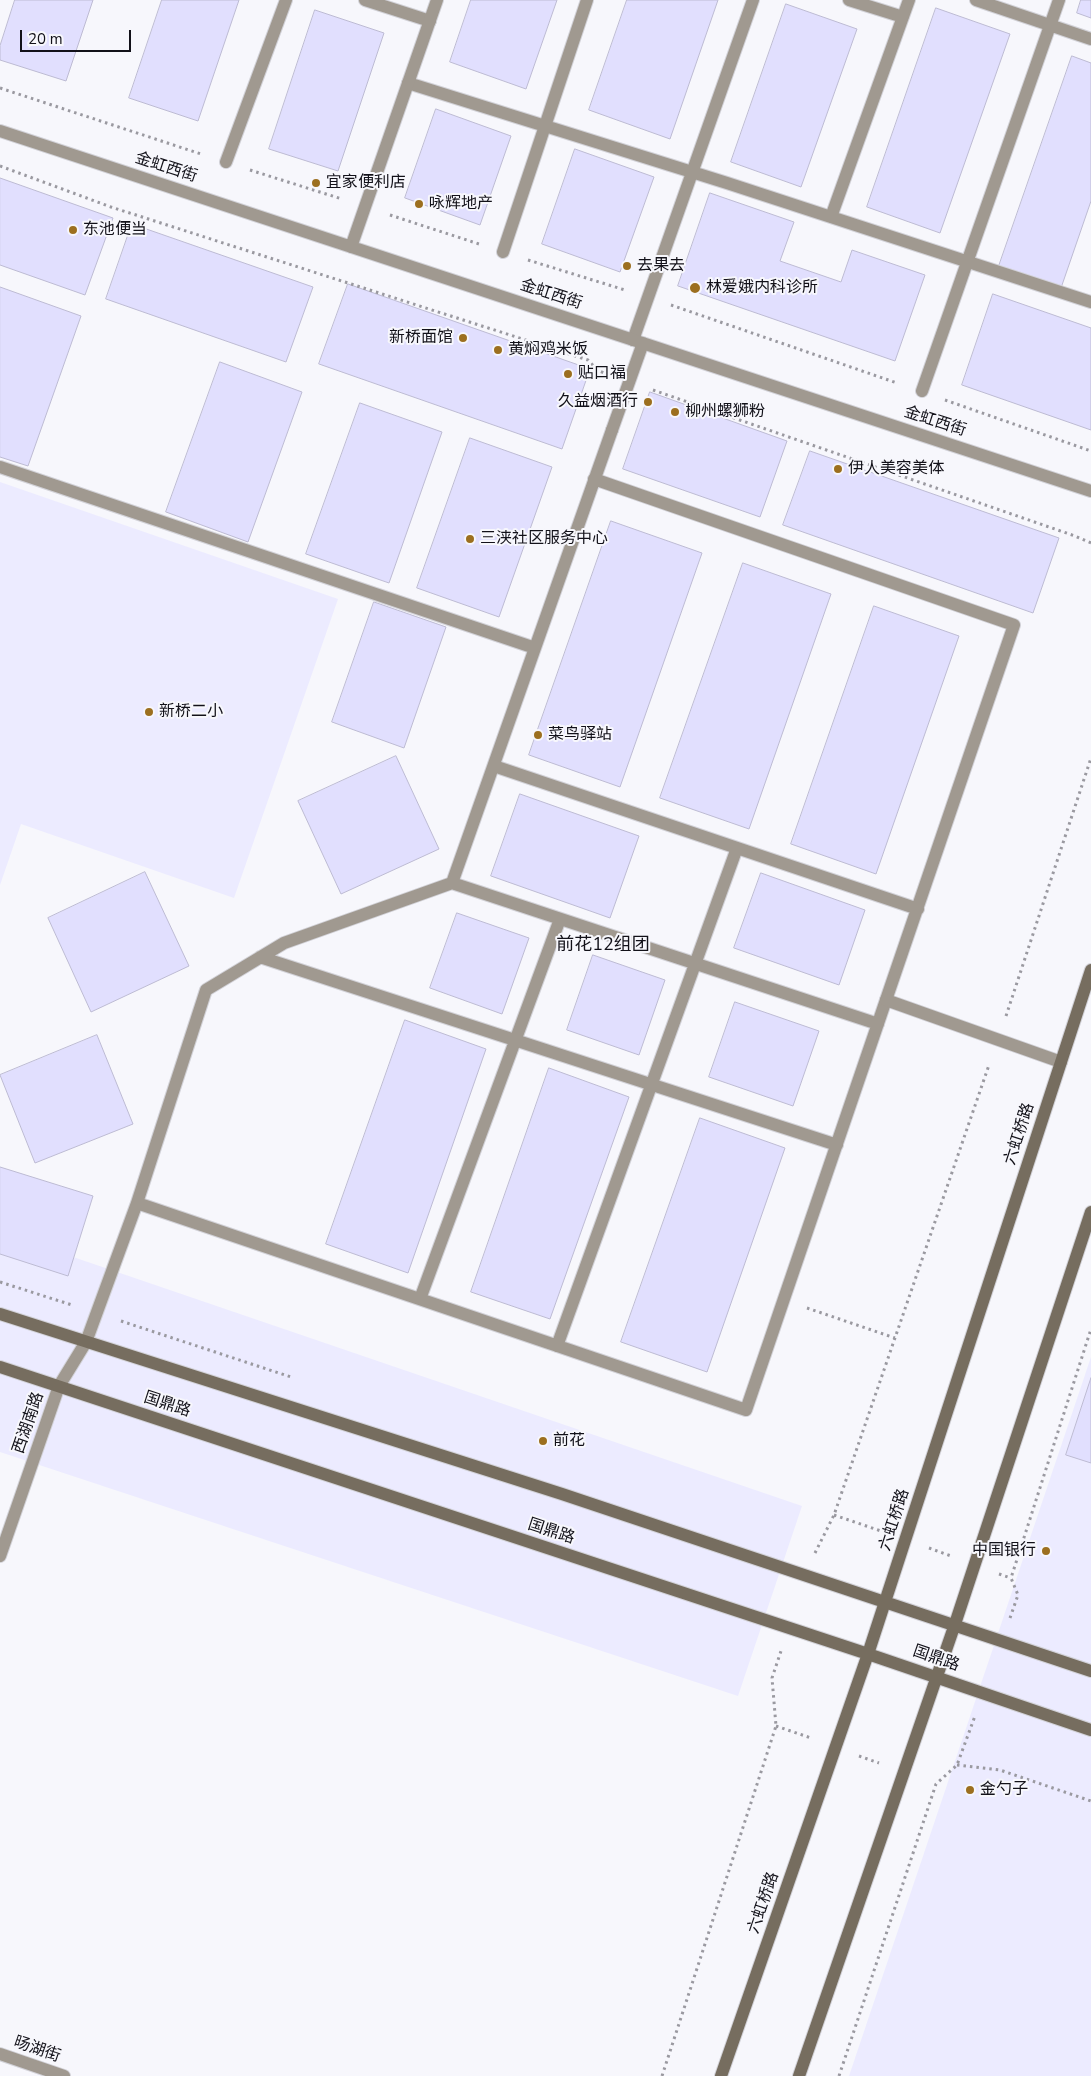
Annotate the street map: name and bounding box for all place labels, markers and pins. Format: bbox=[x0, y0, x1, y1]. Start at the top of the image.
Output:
place label: 宜家便利店 bbox=[326, 173, 406, 193]
marker: 宜家便利店 bbox=[310, 177, 322, 189]
place label: 咏辉地产 bbox=[429, 194, 493, 214]
marker: 咏辉地产 bbox=[413, 198, 425, 210]
place label: 东池便当 bbox=[83, 220, 147, 240]
marker: 东池便当 bbox=[67, 224, 79, 236]
place label: 去果去 bbox=[637, 256, 685, 276]
marker: 去果去 bbox=[621, 260, 633, 272]
place label: 林爱娥内科诊所 bbox=[706, 278, 818, 298]
marker: 林爱娥内科诊所 bbox=[688, 281, 702, 295]
place label: 新桥面馆 bbox=[389, 328, 453, 348]
marker: 新桥面馆 bbox=[457, 332, 469, 344]
place label: 黄焖鸡米饭 bbox=[508, 340, 588, 360]
marker: 黄焖鸡米饭 bbox=[492, 344, 504, 356]
place label: 贴口福 bbox=[578, 364, 626, 384]
marker: 贴口福 bbox=[562, 368, 574, 380]
place label: 久益烟酒行 bbox=[558, 392, 638, 412]
marker: 久益烟酒行 bbox=[642, 396, 654, 408]
place label: 柳州螺狮粉 bbox=[685, 402, 765, 422]
marker: 柳州螺狮粉 bbox=[669, 406, 681, 418]
place label: 伊人美容美体 bbox=[848, 459, 944, 479]
marker: 伊人美容美体 bbox=[832, 463, 844, 475]
place label: 三浃社区服务中心 bbox=[480, 529, 608, 549]
marker: 三浃社区服务中心 bbox=[464, 533, 476, 545]
place label: 新桥二小 bbox=[159, 702, 223, 722]
marker: 新桥二小 bbox=[143, 706, 155, 718]
place label: 菜鸟驿站 bbox=[548, 725, 612, 745]
marker: 菜鸟驿站 bbox=[532, 729, 544, 741]
place label: 前花 bbox=[553, 1431, 585, 1451]
marker: 前花 bbox=[537, 1435, 549, 1447]
place label: 中国银行 bbox=[972, 1541, 1036, 1561]
marker: 中国银行 bbox=[1040, 1545, 1052, 1557]
place label: 金勺子 bbox=[980, 1780, 1028, 1800]
marker: 金勺子 bbox=[964, 1784, 976, 1796]

